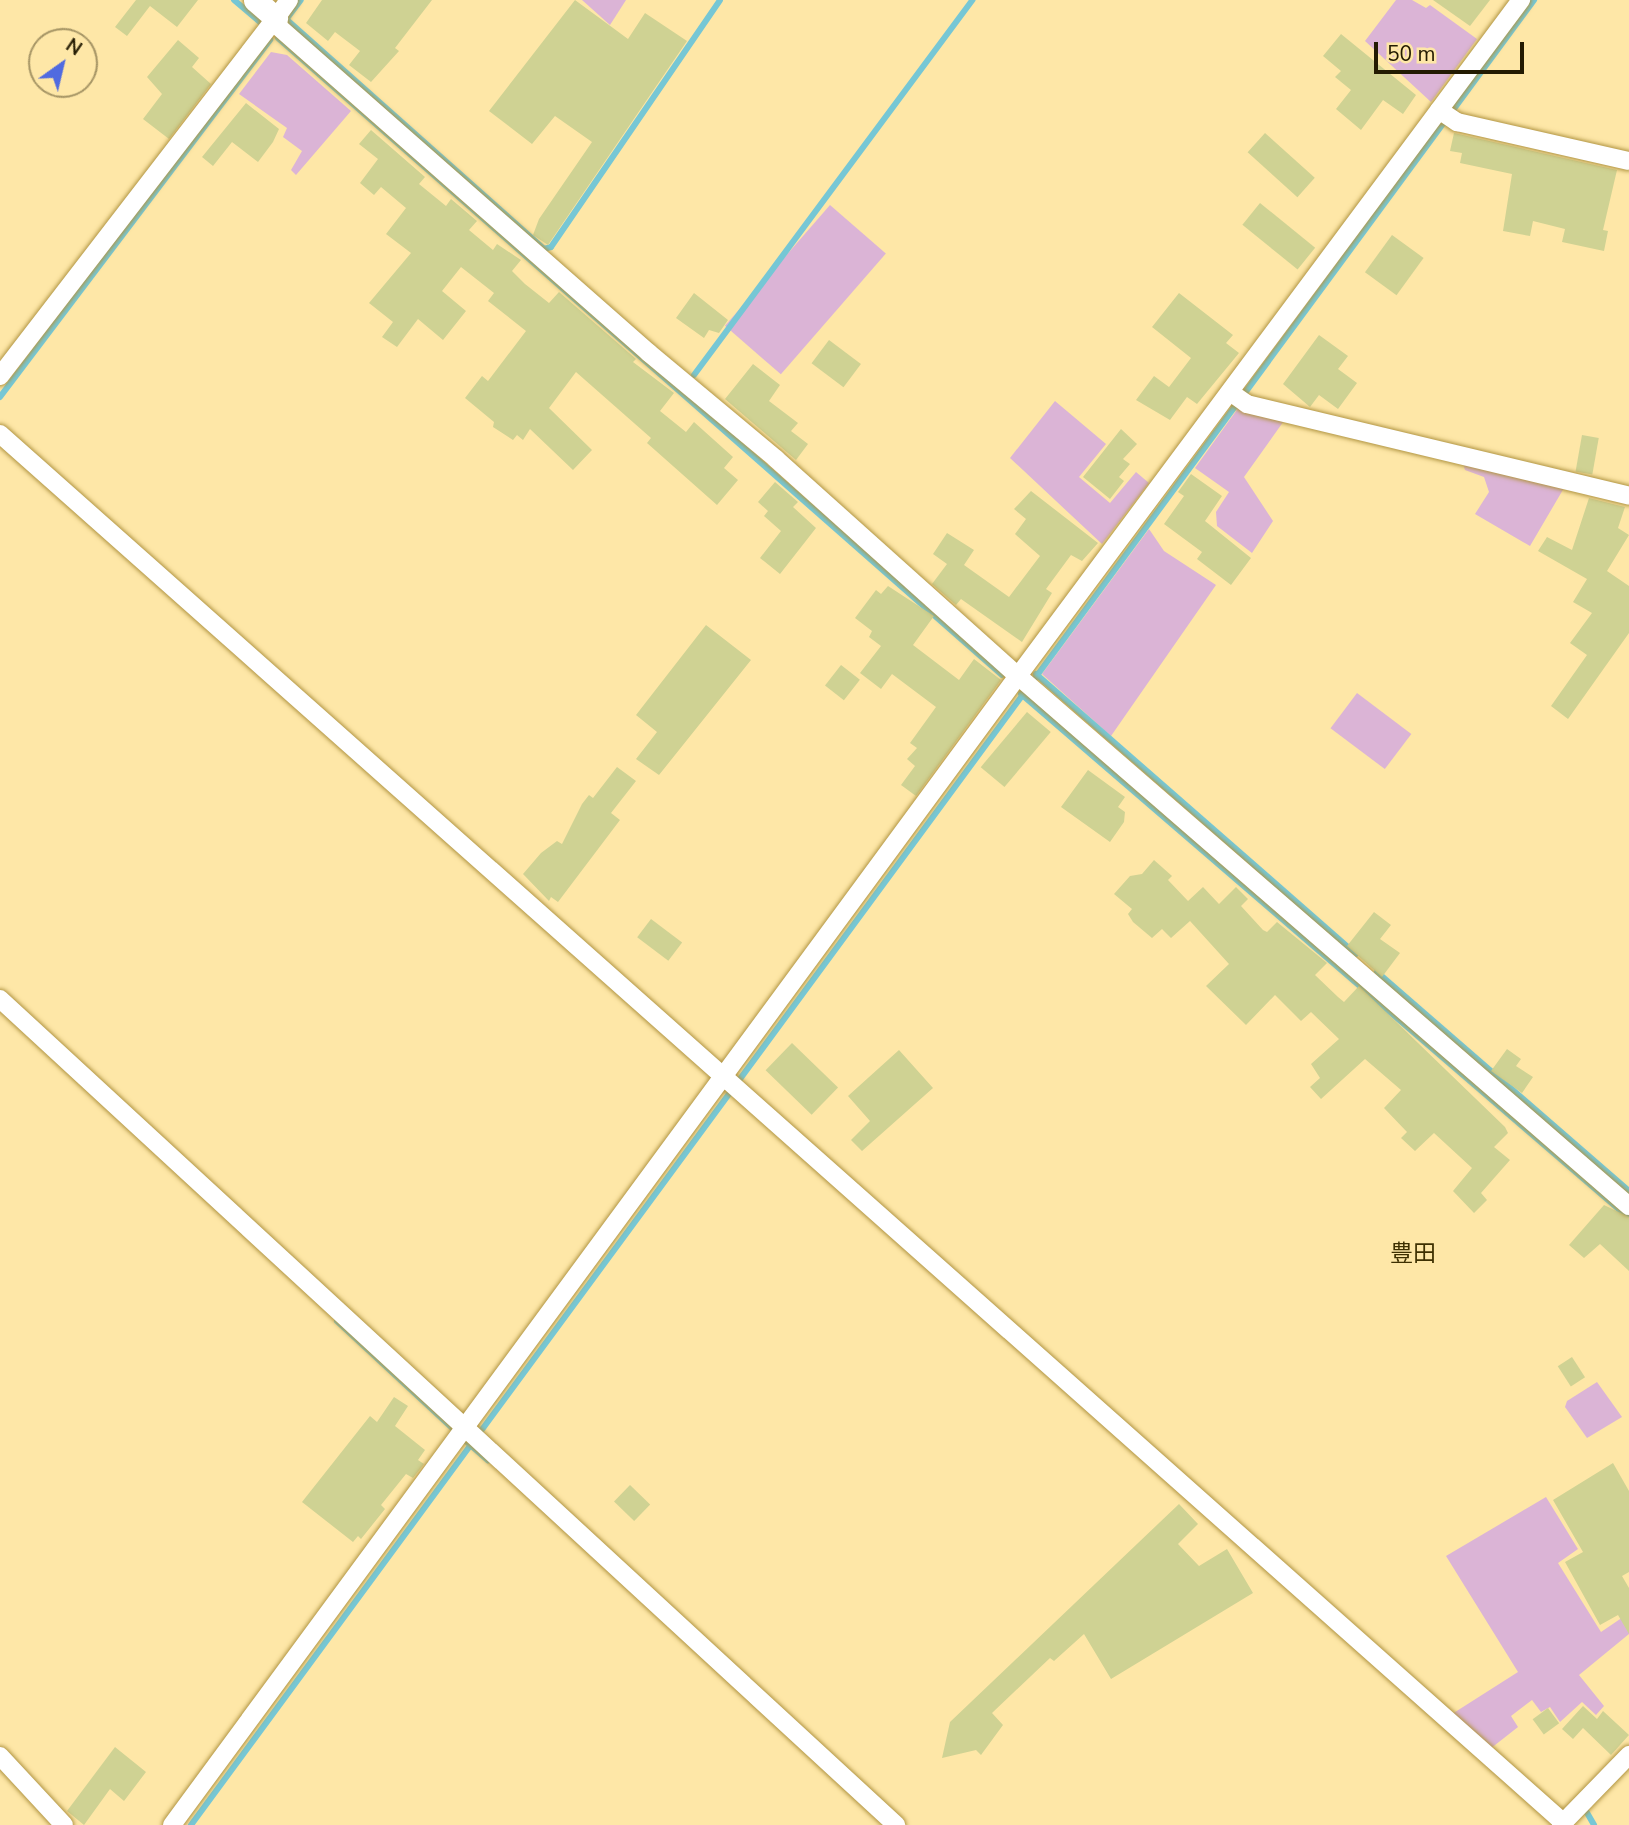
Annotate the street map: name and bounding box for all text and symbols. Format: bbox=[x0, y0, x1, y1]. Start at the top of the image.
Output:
north arrow bbox=[28, 28, 98, 98]
scale bar bbox=[1377, 28, 1528, 72]
text: N bbox=[60, 32, 87, 62]
text: 50 m bbox=[1387, 40, 1436, 68]
district label: 豊田 bbox=[1390, 1240, 1436, 1268]

